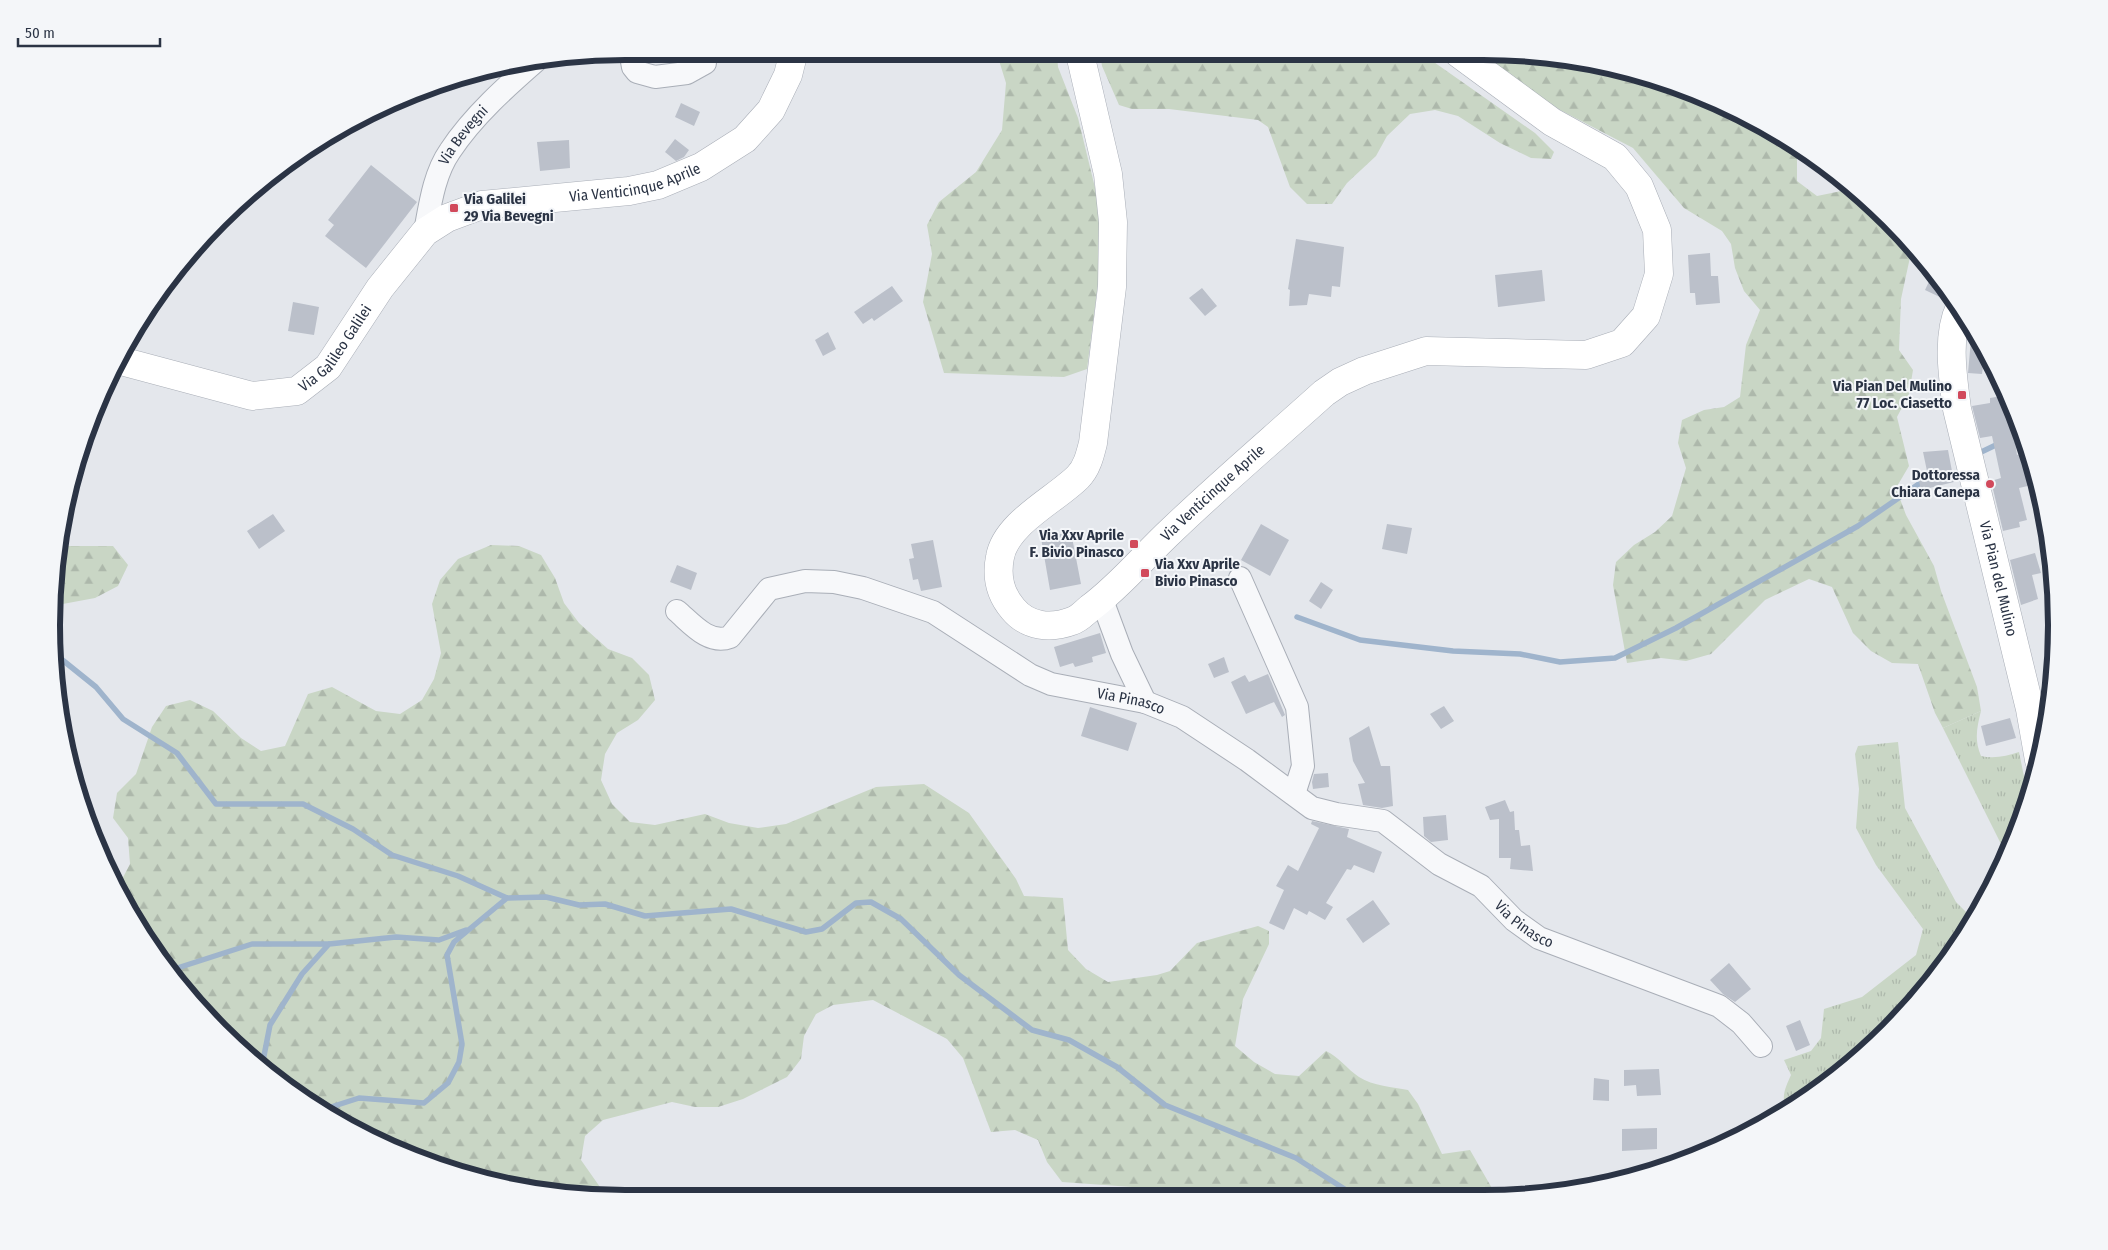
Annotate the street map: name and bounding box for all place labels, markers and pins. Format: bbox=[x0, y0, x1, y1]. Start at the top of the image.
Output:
place label: Via Galilei 29 Via Bevegni bbox=[463, 190, 554, 225]
marker: Via Galilei 29 Via Bevegni bbox=[448, 202, 460, 214]
place label: Via Pian Del Mulino 77 Loc. Ciasetto bbox=[1832, 377, 1952, 412]
marker: Via Pian Del Mulino 77 Loc. Ciasetto bbox=[1956, 389, 1968, 401]
place label: Dottoressa Chiara Canepa bbox=[1891, 466, 1981, 501]
marker: Dottoressa Chiara Canepa bbox=[1984, 478, 1996, 490]
place label: Via Xxv Aprile F. Bivio Pinasco bbox=[1030, 526, 1124, 561]
marker: Via Xxv Aprile F. Bivio Pinasco bbox=[1128, 538, 1140, 550]
place label: Via Xxv Aprile Bivio Pinasco bbox=[1154, 555, 1240, 590]
marker: Via Xxv Aprile Bivio Pinasco bbox=[1139, 567, 1151, 579]

